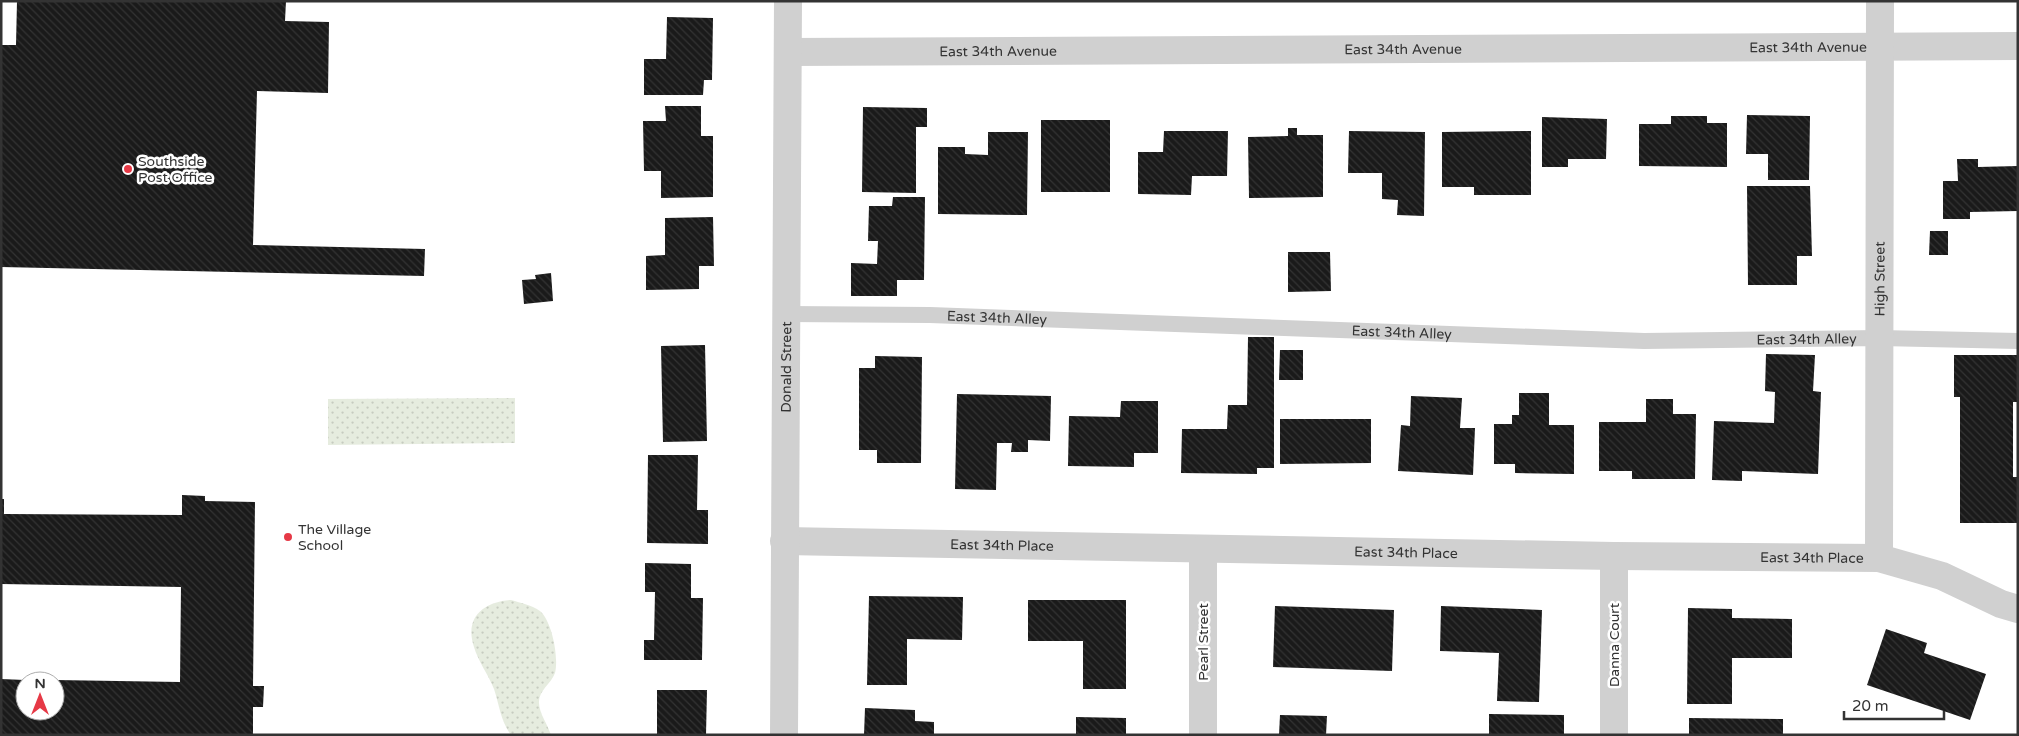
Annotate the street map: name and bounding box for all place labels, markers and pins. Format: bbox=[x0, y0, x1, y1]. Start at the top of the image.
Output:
place label: Southside Post Office bbox=[138, 153, 213, 186]
marker: Southside Post Office bbox=[122, 163, 134, 175]
place label: The Village School bbox=[298, 521, 371, 554]
marker: The Village School bbox=[282, 531, 294, 543]

